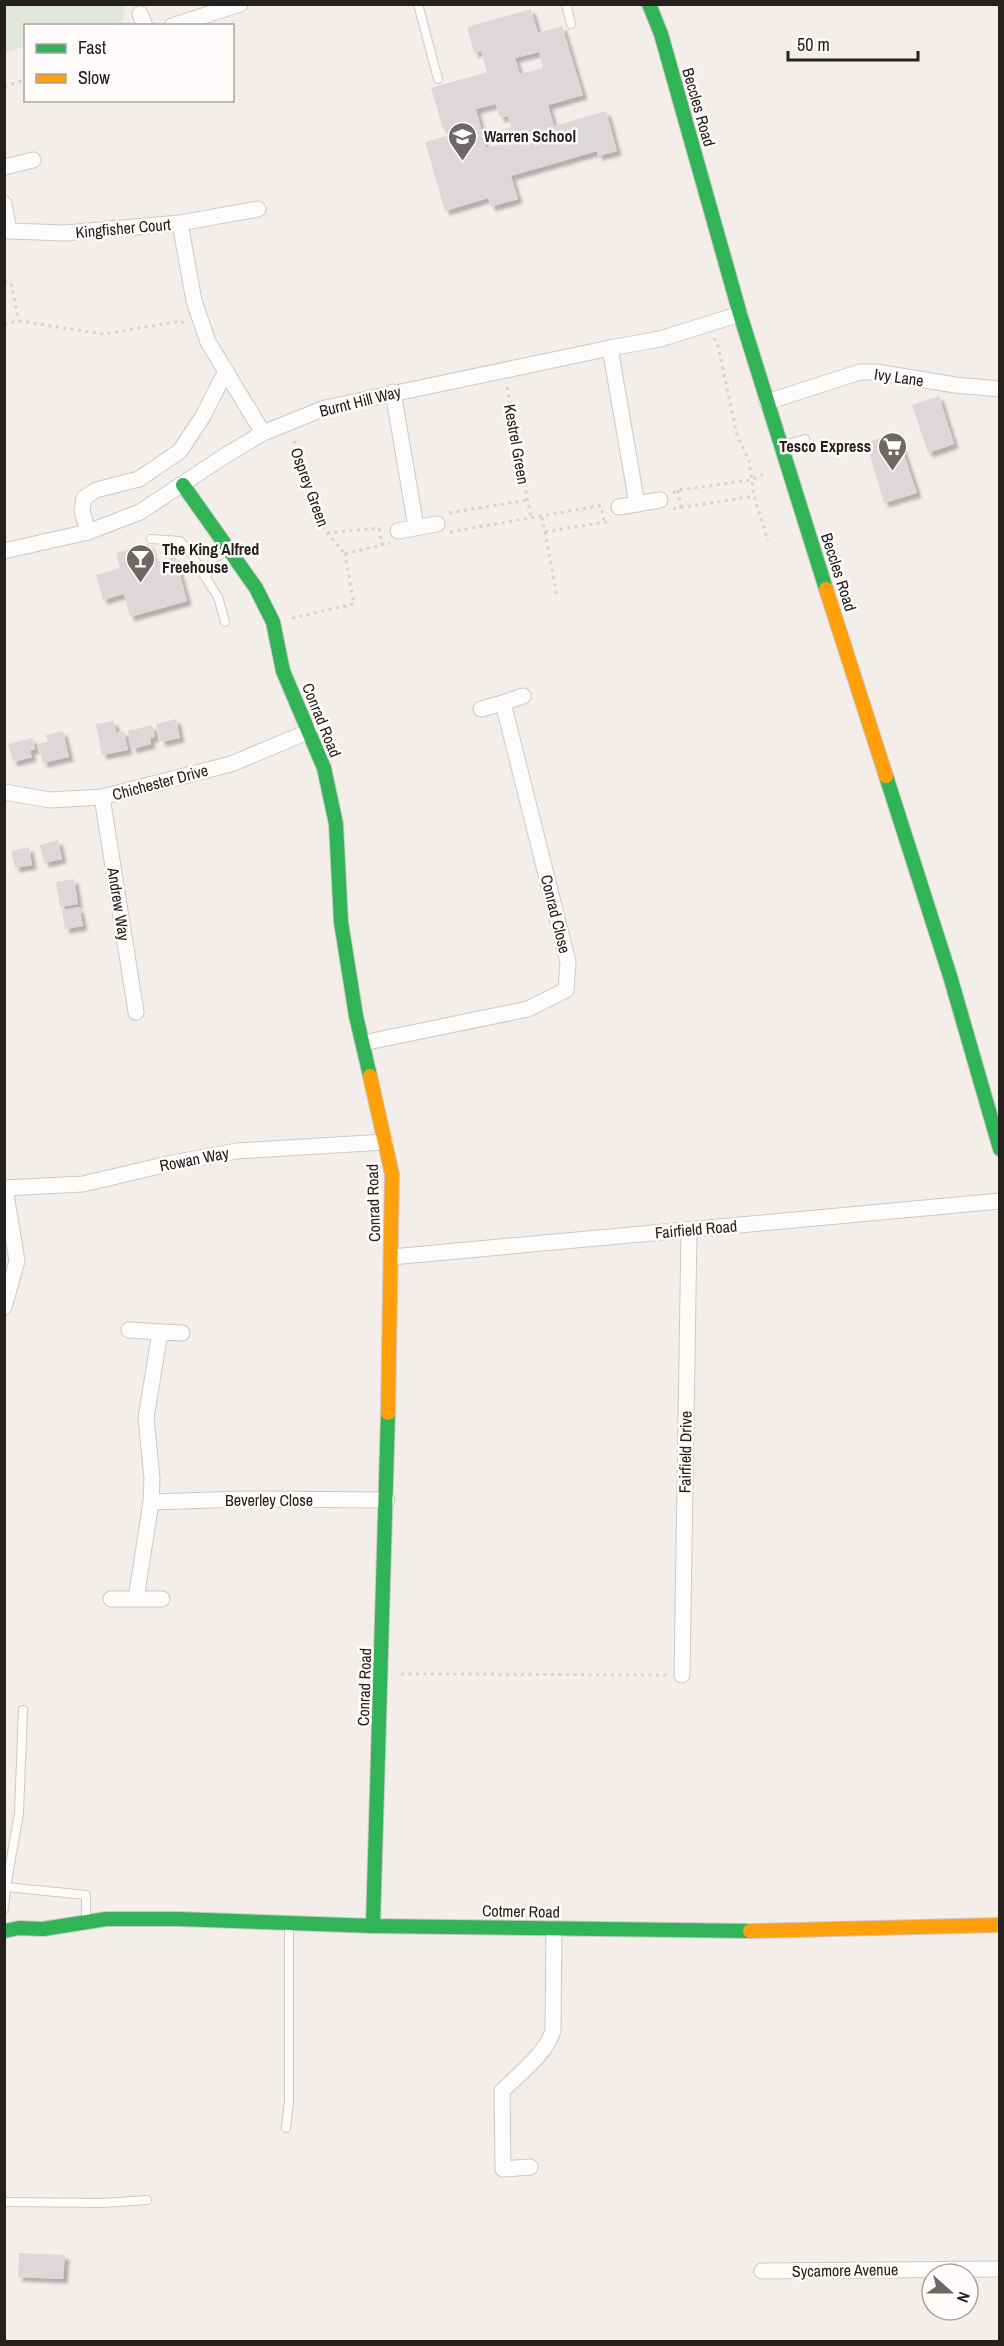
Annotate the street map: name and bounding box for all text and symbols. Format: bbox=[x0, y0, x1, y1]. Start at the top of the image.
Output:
legend bbox=[24, 24, 234, 102]
scale bar bbox=[788, 24, 918, 62]
text: 50 m bbox=[797, 32, 830, 57]
text: Fast bbox=[78, 35, 106, 60]
text: Slow bbox=[78, 65, 110, 90]
street label: Beccles Road bbox=[677, 65, 721, 149]
school or university icon: Warren School bbox=[447, 120, 479, 162]
place label: Warren School bbox=[484, 125, 576, 147]
street label: Kingfisher Court bbox=[74, 213, 172, 243]
street label: Ivy Lane bbox=[873, 363, 925, 391]
street label: Burnt Hill Way bbox=[317, 380, 404, 422]
street label: Kestrel Green bbox=[499, 402, 535, 486]
supermarket icon: Tesco Express bbox=[876, 430, 908, 472]
place label: Tesco Express bbox=[779, 435, 871, 457]
street label: Osprey Green bbox=[286, 445, 334, 529]
street label: Beccles Road bbox=[816, 530, 862, 614]
place label: The King Alfred Freehouse bbox=[162, 538, 259, 578]
bar icon: The King Alfred Freehouse bbox=[125, 542, 157, 584]
street label: Conrad Road bbox=[297, 680, 347, 760]
street label: Chichester Drive bbox=[110, 759, 210, 805]
street label: Andrew Way bbox=[102, 865, 136, 943]
street label: Conrad Close bbox=[536, 872, 576, 956]
street label: Rowan Way bbox=[157, 1141, 231, 1177]
street label: Conrad Road bbox=[361, 1164, 385, 1242]
street label: Fairfield Road bbox=[654, 1214, 738, 1244]
street label: Fairfield Drive bbox=[673, 1411, 697, 1493]
street label: Beverley Close bbox=[225, 1489, 313, 1511]
street label: Conrad Road bbox=[352, 1648, 376, 1726]
street label: Cotmer Road bbox=[482, 1899, 560, 1923]
street label: Sycamore Avenue bbox=[792, 2258, 898, 2282]
north arrow bbox=[920, 2262, 980, 2322]
text: N bbox=[952, 2289, 976, 2306]

